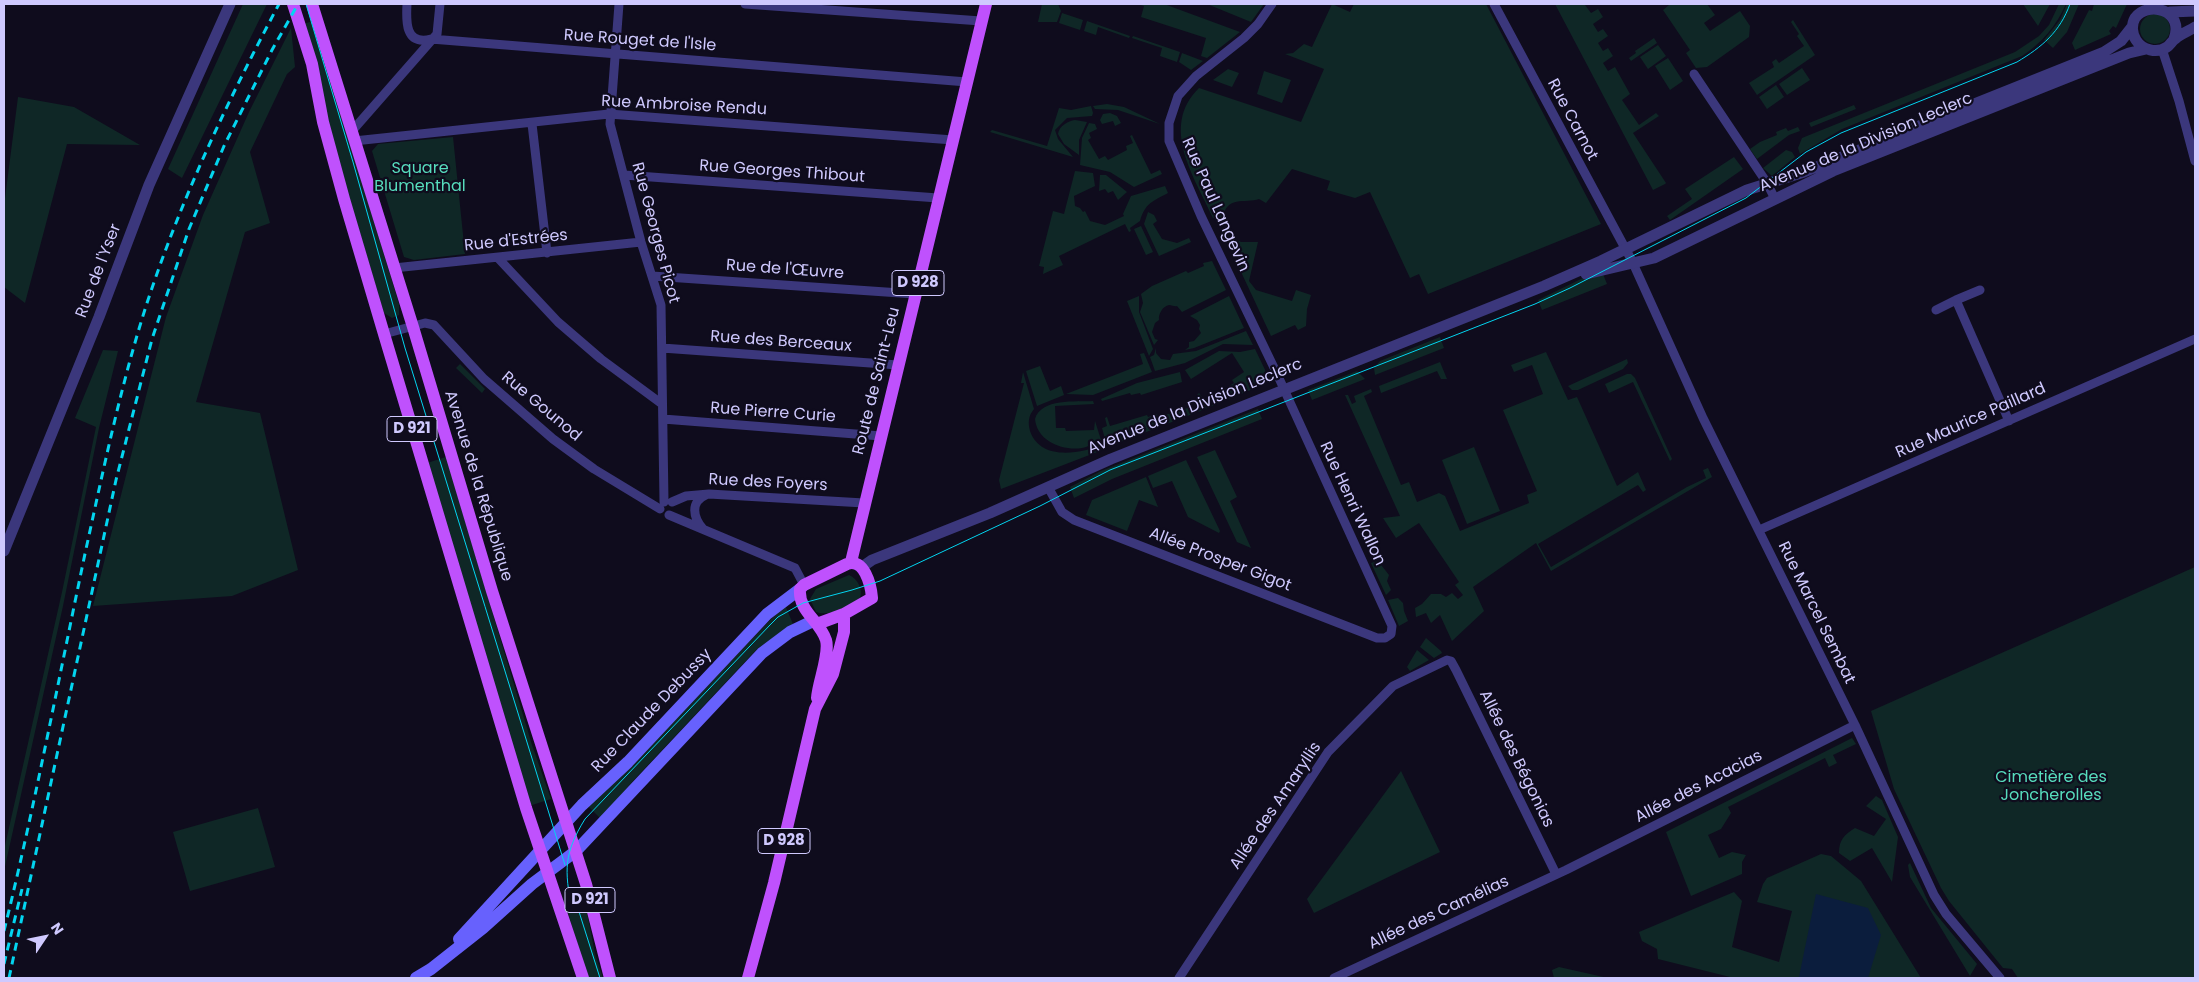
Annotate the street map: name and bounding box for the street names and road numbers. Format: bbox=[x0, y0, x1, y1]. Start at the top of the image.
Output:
street label: Rue Rouget de l'Isle bbox=[563, 26, 717, 56]
street label: Rue Carnot bbox=[1542, 76, 1602, 164]
street label: Avenue de la Division Leclerc bbox=[1757, 89, 1975, 197]
street label: Rue Ambroise Rendu bbox=[601, 92, 767, 120]
street label: Rue Paul Langevin bbox=[1177, 135, 1253, 275]
street label: Rue Georges Thibout bbox=[699, 157, 865, 187]
street label: Rue Georges Picot bbox=[627, 160, 683, 306]
street label: Rue de l'Yser bbox=[72, 221, 126, 321]
street label: Rue d'Estrées bbox=[463, 226, 569, 256]
street label: Rue de l'Œuvre bbox=[725, 256, 845, 284]
road number: D 928 bbox=[892, 270, 944, 296]
street label: Route de Saint-Leu bbox=[849, 305, 905, 457]
street label: Rue des Berceaux bbox=[710, 327, 852, 357]
street label: Avenue de la Division Leclerc bbox=[1085, 355, 1305, 459]
street label: Rue Gounod bbox=[497, 368, 585, 446]
street label: Rue Maurice Paillard bbox=[1893, 379, 2049, 463]
street label: Avenue de la République bbox=[440, 388, 516, 584]
street label: Rue Pierre Curie bbox=[710, 399, 836, 427]
road number: D 921 bbox=[387, 416, 437, 442]
street label: Rue Henri Wallon bbox=[1315, 439, 1389, 569]
street label: Rue des Foyers bbox=[708, 470, 828, 496]
street label: Allée Prosper Gigot bbox=[1146, 524, 1294, 596]
street label: Rue Marcel Sembat bbox=[1773, 539, 1859, 687]
street label: Rue Claude Debussy bbox=[588, 645, 716, 777]
street label: Allée des Bégonias bbox=[1474, 687, 1558, 831]
street label: Allée des Amaryllis bbox=[1226, 739, 1326, 873]
street label: Allée des Acacias bbox=[1632, 747, 1766, 827]
road number: D 928 bbox=[758, 828, 810, 854]
street label: Allée des Camélias bbox=[1366, 872, 1512, 954]
road number: D 921 bbox=[565, 888, 615, 912]

